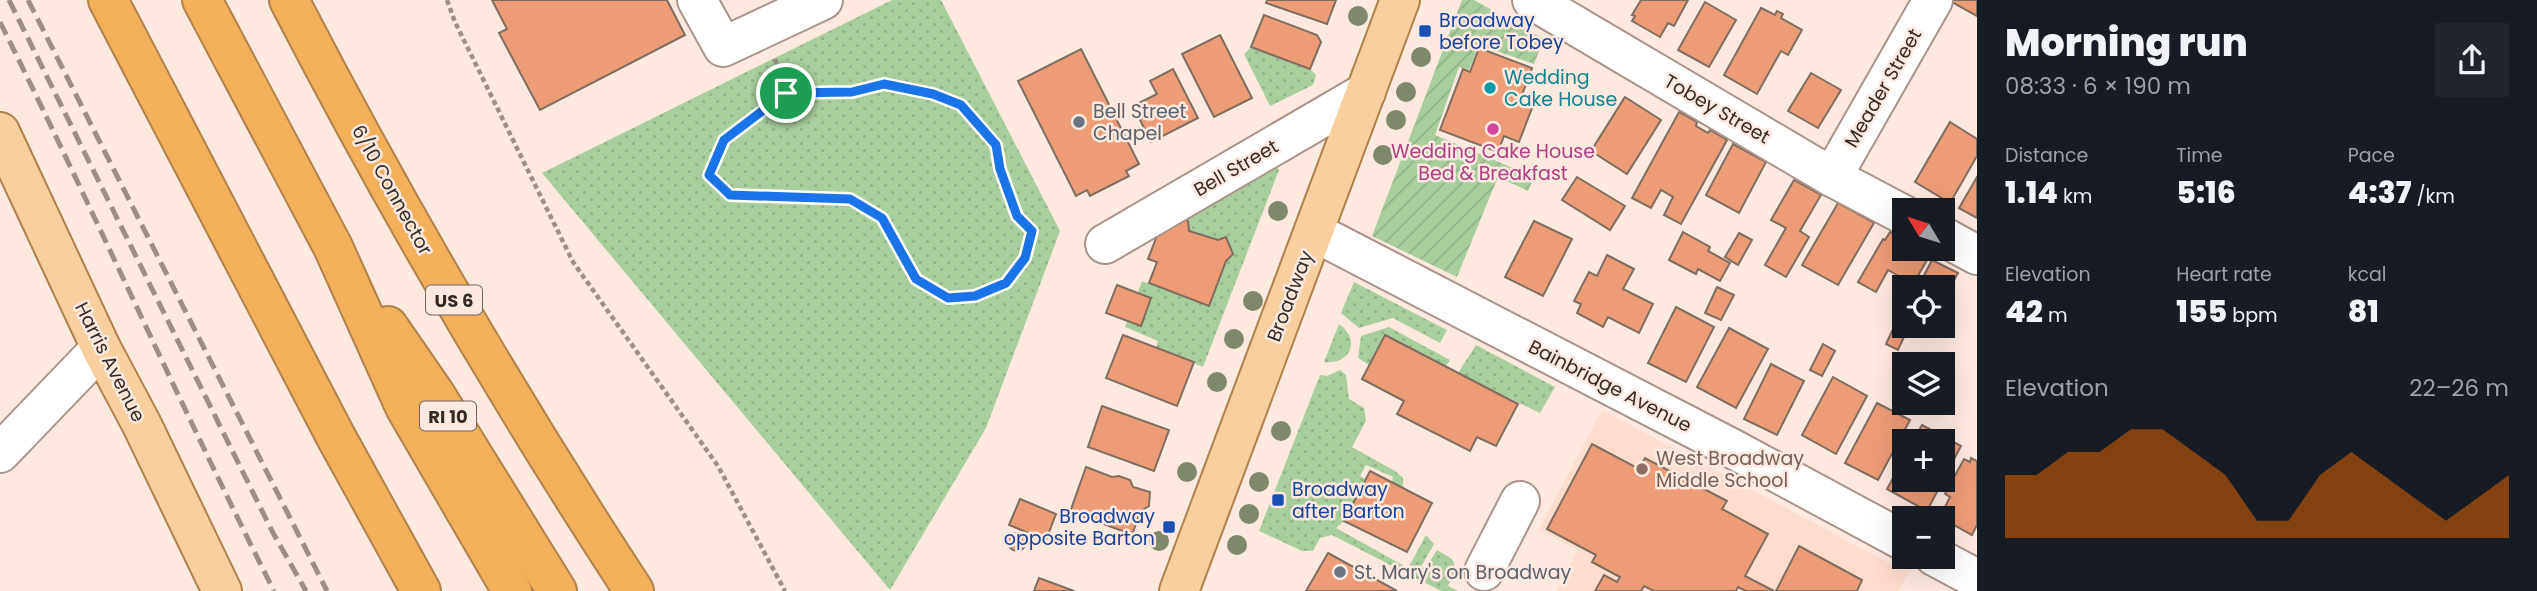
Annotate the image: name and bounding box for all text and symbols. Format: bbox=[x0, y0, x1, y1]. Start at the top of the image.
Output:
place label: Broadway before Tobey bbox=[1439, 7, 1564, 56]
text: Morning run bbox=[2005, 16, 2248, 69]
marker: Broadway before Tobey bbox=[1417, 23, 1433, 39]
street label: Meader Street bbox=[1838, 23, 1928, 153]
button: share bbox=[2435, 23, 2509, 97]
pin bbox=[756, 63, 816, 123]
place label: Wedding Cake House bbox=[1504, 64, 1617, 113]
street label: Tobey Street bbox=[1659, 68, 1775, 150]
text: 08:33 · 6 × 190 m bbox=[2005, 70, 2191, 102]
icon: arrive bbox=[767, 74, 805, 112]
marker: Wedding Cake House bbox=[1482, 80, 1498, 96]
place label: Bell Street Chapel bbox=[1093, 98, 1187, 147]
marker: Bell Street Chapel bbox=[1071, 114, 1087, 130]
street label: 6/10 Connector bbox=[345, 120, 439, 260]
marker: Wedding Cake House Bed & Breakfast bbox=[1485, 121, 1501, 137]
street label: Bell Street bbox=[1189, 133, 1283, 203]
place label: Wedding Cake House Bed & Breakfast bbox=[1391, 138, 1595, 187]
text: Distance bbox=[2005, 142, 2088, 169]
text: Time bbox=[2176, 142, 2223, 169]
text: Pace bbox=[2348, 142, 2395, 169]
text: 1.14 bbox=[2005, 171, 2058, 214]
text: 5:16 bbox=[2176, 171, 2236, 214]
text: 4:37 bbox=[2348, 171, 2411, 214]
text: km bbox=[2058, 183, 2092, 210]
text: /km bbox=[2411, 183, 2455, 210]
north arrow bbox=[1892, 198, 1955, 261]
map controls bbox=[1892, 198, 1955, 569]
street label: Broadway bbox=[1260, 246, 1320, 346]
text: Elevation bbox=[2005, 261, 2091, 288]
text: Heart rate bbox=[2176, 261, 2272, 288]
text: kcal bbox=[2348, 261, 2387, 288]
button: locate bbox=[1892, 275, 1955, 338]
road number: US 6 bbox=[426, 286, 482, 314]
text: 42 bbox=[2005, 290, 2043, 333]
text: 155 bbox=[2176, 290, 2227, 333]
text: 81 bbox=[2348, 290, 2379, 333]
street label: Harris Avenue bbox=[68, 297, 152, 427]
text: m bbox=[2043, 302, 2067, 329]
text: bpm bbox=[2227, 302, 2278, 329]
street label: Bainbridge Avenue bbox=[1524, 333, 1696, 439]
button: layers bbox=[1892, 352, 1955, 415]
text: Elevation bbox=[2005, 372, 2109, 404]
text: 22–26 m bbox=[2409, 372, 2509, 404]
road number: RI 10 bbox=[420, 402, 476, 430]
button: + bbox=[1892, 429, 1955, 492]
place label: West Broadway Middle School bbox=[1656, 445, 1804, 494]
marker: West Broadway Middle School bbox=[1634, 461, 1650, 477]
place label: Broadway after Barton bbox=[1292, 476, 1405, 525]
marker: Broadway after Barton bbox=[1270, 492, 1286, 508]
place label: Broadway opposite Barton bbox=[1004, 503, 1155, 552]
button: − bbox=[1892, 506, 1955, 569]
marker: Broadway opposite Barton bbox=[1161, 519, 1177, 535]
place label: St. Mary's on Broadway bbox=[1354, 559, 1572, 586]
marker: St. Mary's on Broadway bbox=[1332, 564, 1348, 580]

